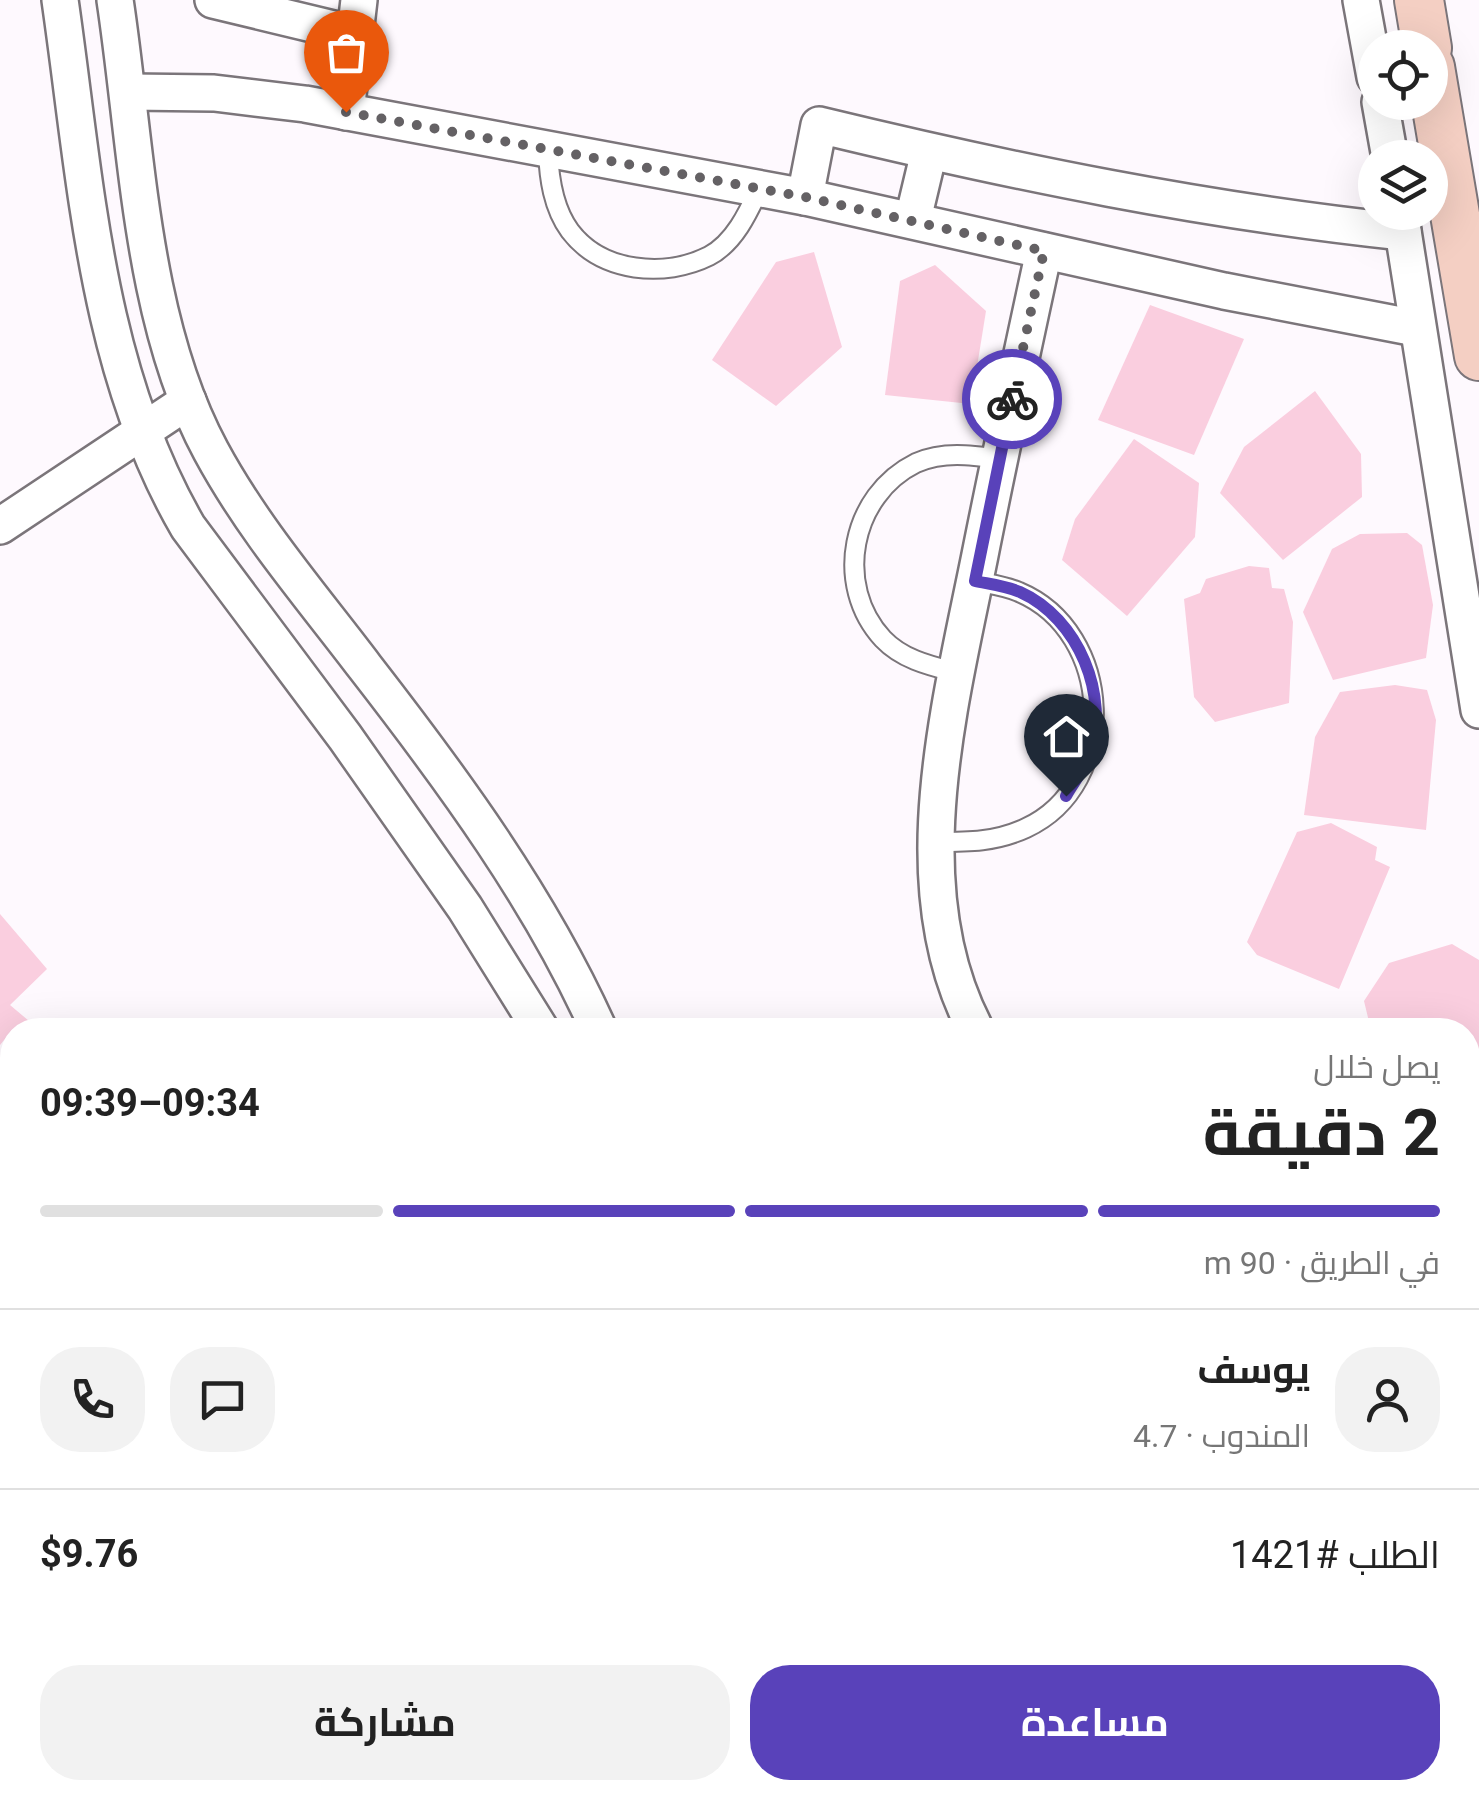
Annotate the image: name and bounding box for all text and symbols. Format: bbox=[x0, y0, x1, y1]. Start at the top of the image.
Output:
pin bbox=[304, 10, 389, 113]
icon: bag bbox=[319, 25, 374, 80]
map controls bbox=[1358, 30, 1448, 230]
button: locate bbox=[1358, 30, 1448, 120]
button: layers bbox=[1358, 140, 1448, 230]
courier bbox=[962, 349, 1062, 449]
icon: bike bbox=[985, 372, 1040, 427]
pin bbox=[1024, 694, 1109, 797]
icon: home bbox=[1039, 709, 1094, 764]
text: يصل خلال bbox=[1313, 1048, 1440, 1086]
text: 09:34–09:39 bbox=[40, 1081, 260, 1125]
text: 2 دقيقة bbox=[1203, 1095, 1440, 1171]
text: في الطريق · 90 m bbox=[1204, 1244, 1440, 1282]
button: phone bbox=[40, 1347, 145, 1452]
button: chat bbox=[170, 1347, 275, 1452]
button: person bbox=[1335, 1347, 1440, 1452]
text: يوسف bbox=[1197, 1348, 1310, 1392]
text: المندوب · 4.7 bbox=[1133, 1417, 1310, 1455]
text: $9.76 bbox=[40, 1532, 138, 1576]
text: الطلب #1421 bbox=[1230, 1533, 1440, 1577]
button: مشاركة bbox=[40, 1665, 730, 1780]
button: مساعدة bbox=[750, 1665, 1440, 1780]

